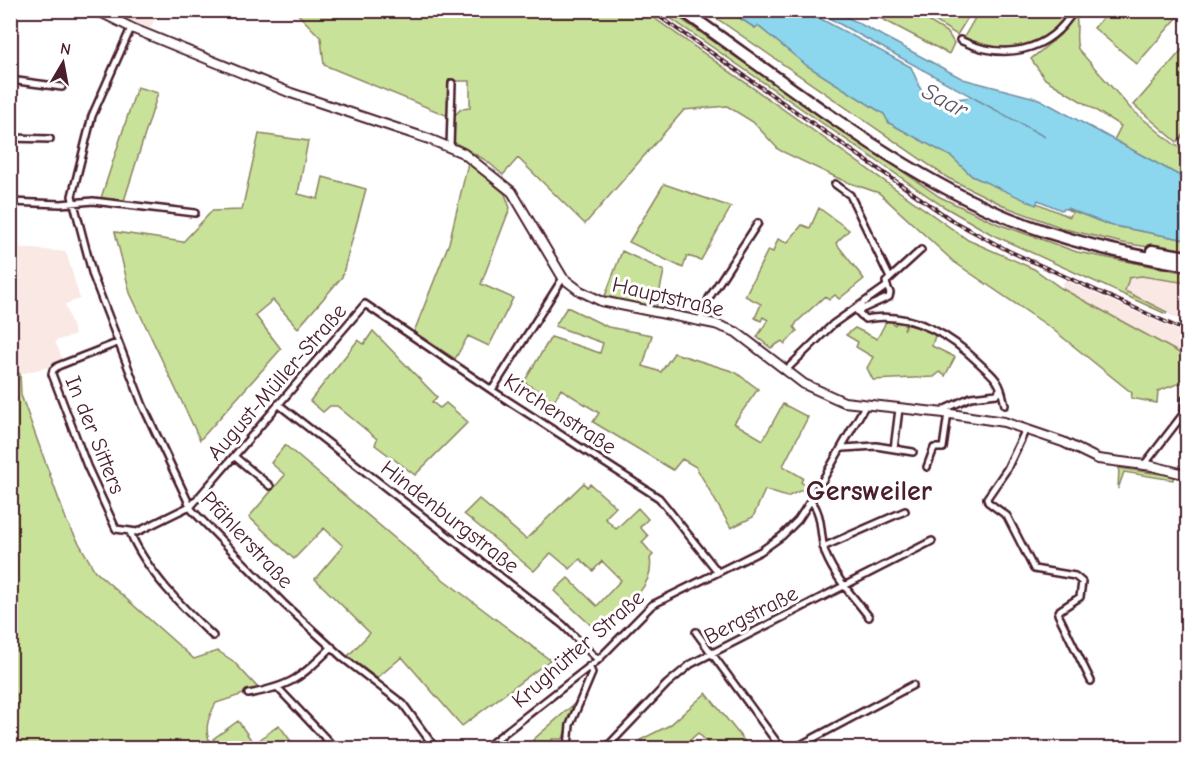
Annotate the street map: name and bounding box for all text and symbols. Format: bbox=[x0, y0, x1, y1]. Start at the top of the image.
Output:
north arrow bbox=[33, 33, 93, 93]
text: N bbox=[59, 39, 72, 59]
water label: Saar bbox=[918, 77, 974, 124]
street label: Hauptstraße bbox=[610, 272, 726, 322]
street label: August-Müller-Straße bbox=[202, 298, 352, 466]
street label: Kirchenstraße bbox=[499, 368, 621, 460]
street label: In der Sitters bbox=[60, 372, 130, 498]
street label: Hindenburgstraße bbox=[376, 455, 524, 579]
district label: Gersweiler bbox=[806, 475, 933, 507]
street label: Pfählerstraße bbox=[195, 486, 299, 594]
street label: Bergstraße bbox=[700, 580, 802, 650]
street label: Krughütter Straße bbox=[507, 584, 649, 714]

